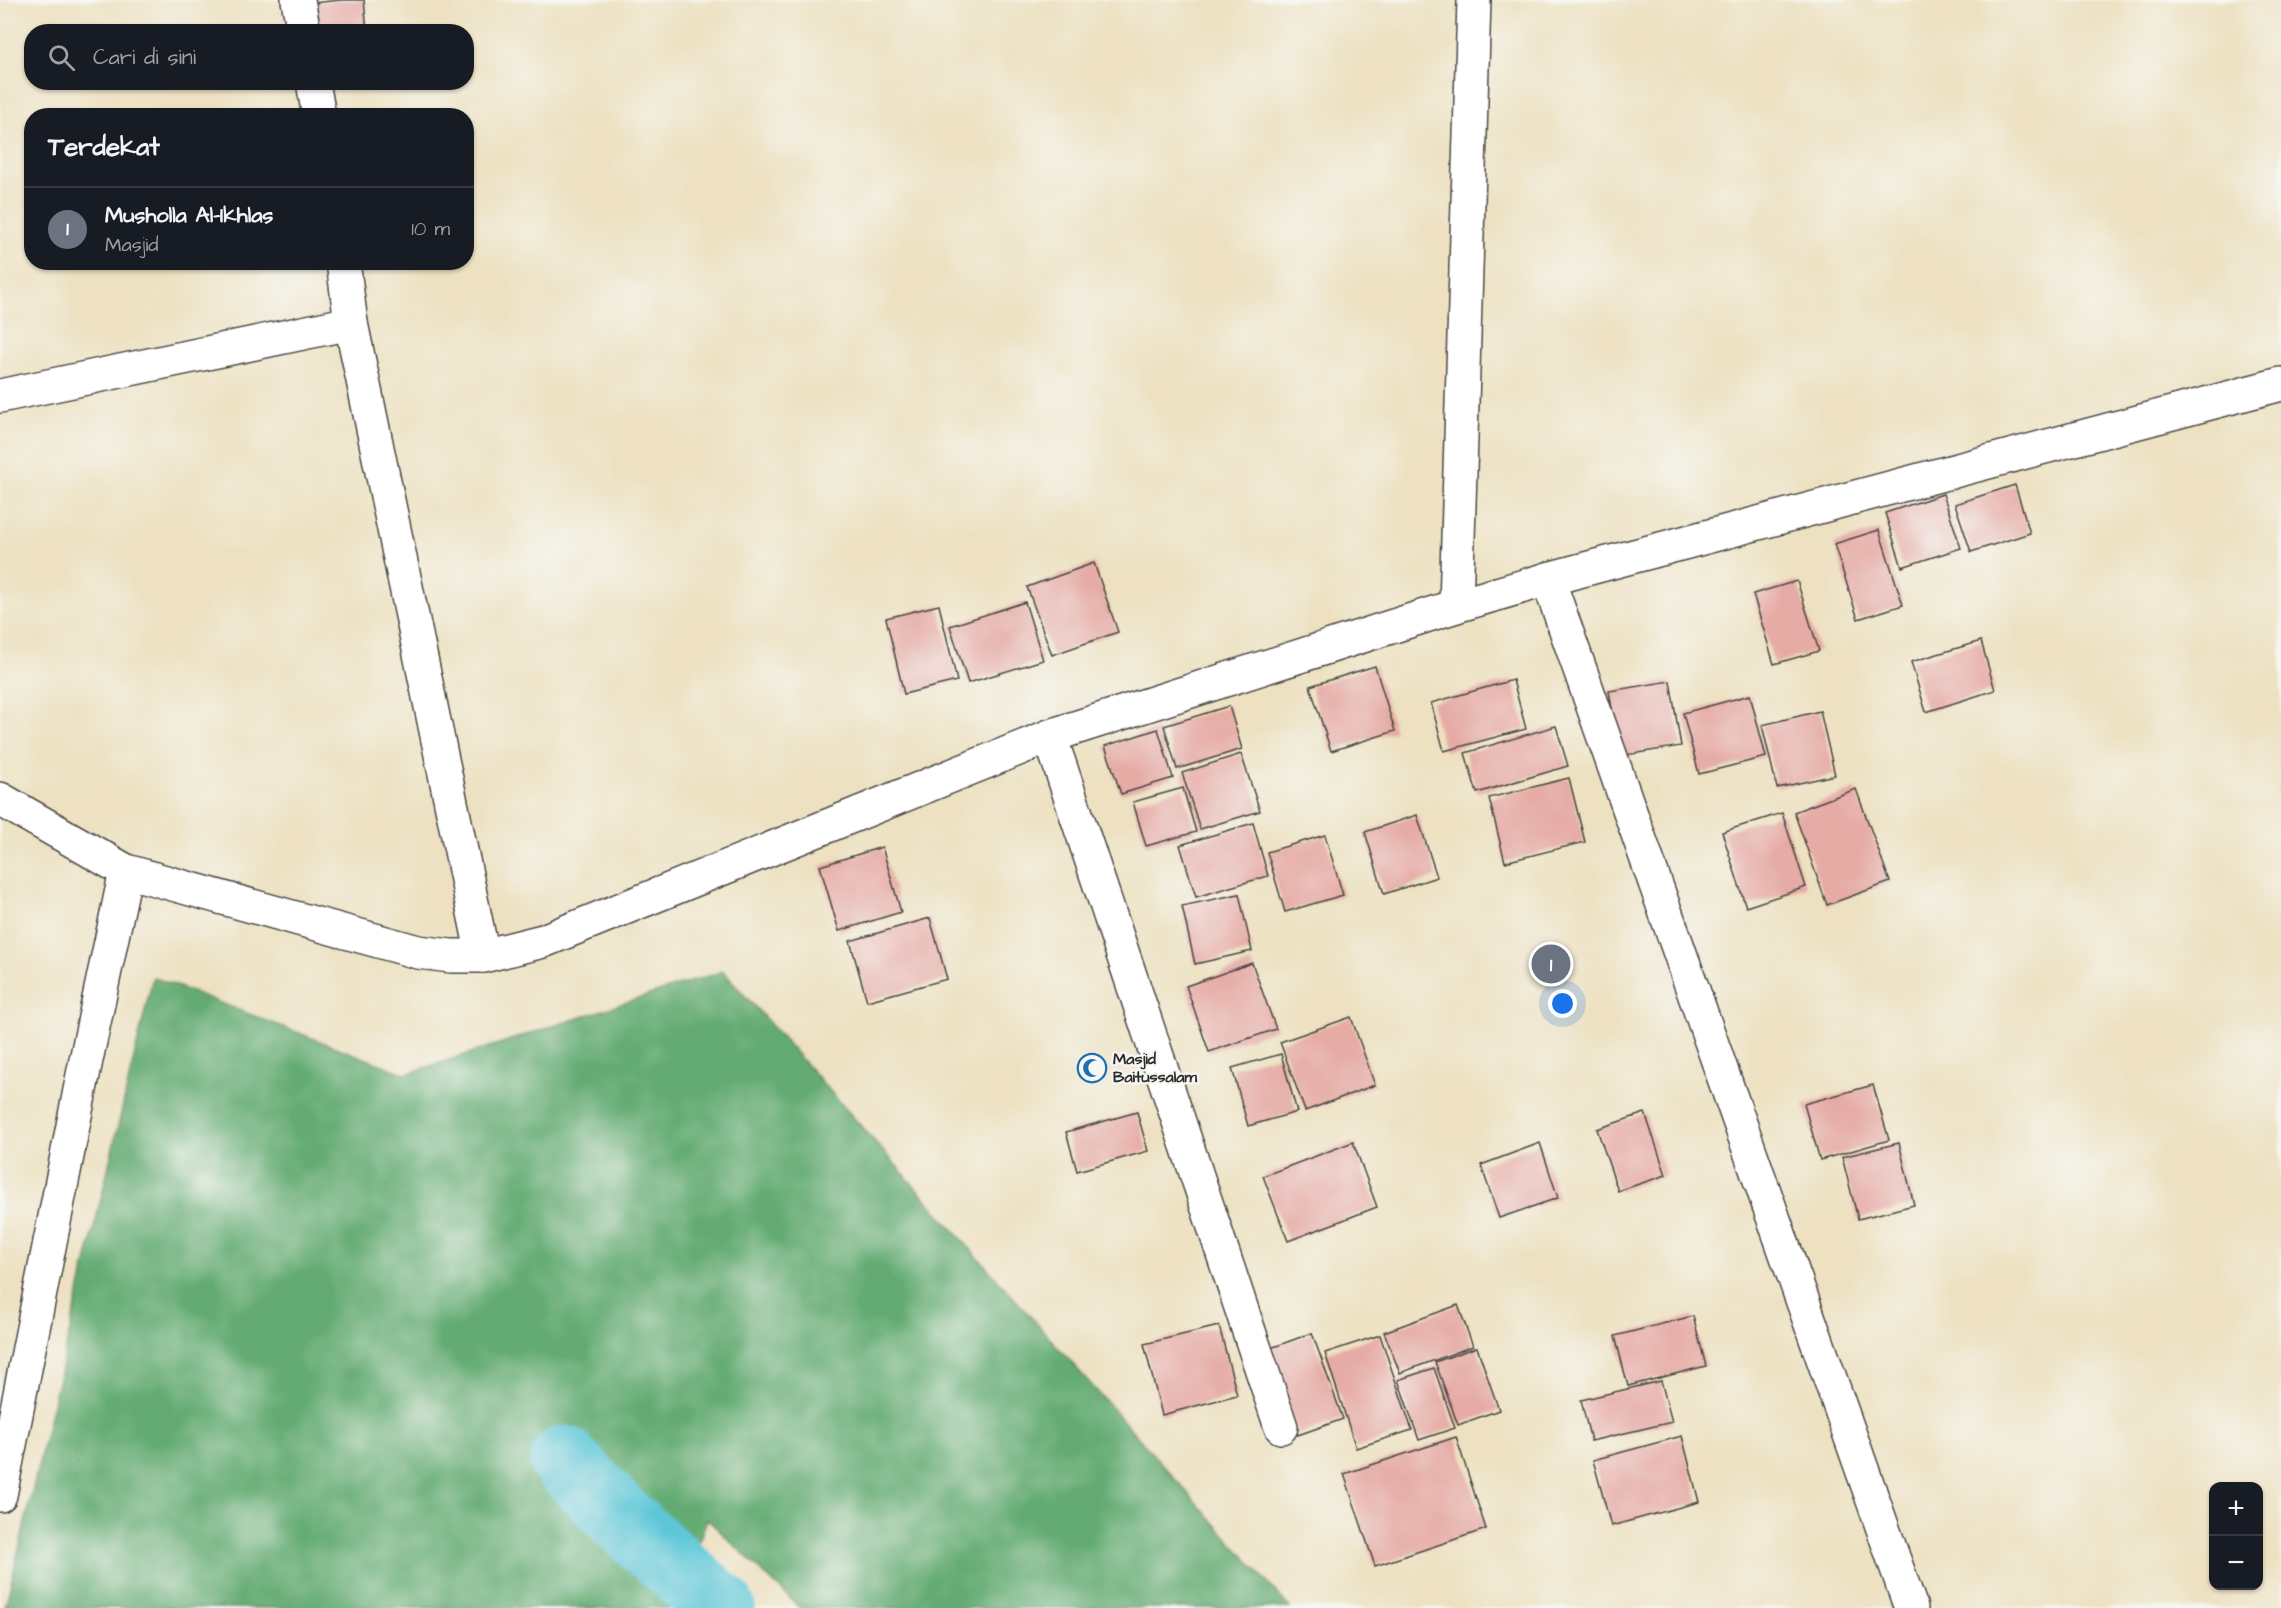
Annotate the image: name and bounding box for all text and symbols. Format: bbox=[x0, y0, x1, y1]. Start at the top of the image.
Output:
search box bbox=[24, 24, 474, 90]
icon: search bbox=[45, 41, 78, 74]
text: Cari di sini bbox=[93, 42, 196, 73]
text: Terdekat bbox=[48, 129, 160, 165]
text: Musholla Al-Ikhlas bbox=[105, 200, 273, 231]
text: 1 bbox=[66, 215, 69, 243]
text: 10 m bbox=[411, 215, 450, 243]
text: Masjid bbox=[105, 231, 159, 259]
pin: 1 bbox=[1532, 942, 1570, 986]
your location bbox=[1548, 989, 1577, 1018]
place label: Masjid Baitussalam bbox=[1113, 1048, 1197, 1088]
mosque icon: Masjid Baitussalam bbox=[1076, 1052, 1108, 1084]
map controls bbox=[2209, 1482, 2263, 1590]
button: + bbox=[2209, 1482, 2263, 1536]
button: − bbox=[2209, 1536, 2263, 1590]

